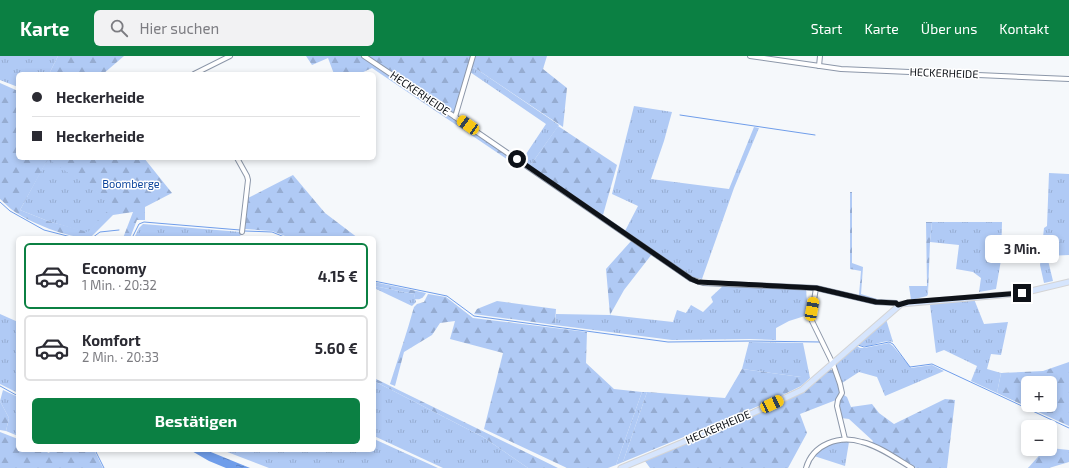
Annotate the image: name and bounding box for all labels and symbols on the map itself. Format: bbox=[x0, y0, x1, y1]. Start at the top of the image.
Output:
street label: HECKERHEIDE bbox=[909, 65, 979, 80]
street label: HECKERHEIDE bbox=[388, 68, 452, 117]
car bbox=[455, 113, 481, 137]
route start bbox=[508, 150, 526, 168]
park label: Boomberge bbox=[102, 177, 160, 190]
callout: 3 Min. bbox=[985, 235, 1059, 263]
route end bbox=[1013, 284, 1031, 302]
car bbox=[804, 296, 820, 322]
car bbox=[759, 393, 785, 415]
street label: HECKERHEIDE bbox=[684, 407, 752, 446]

